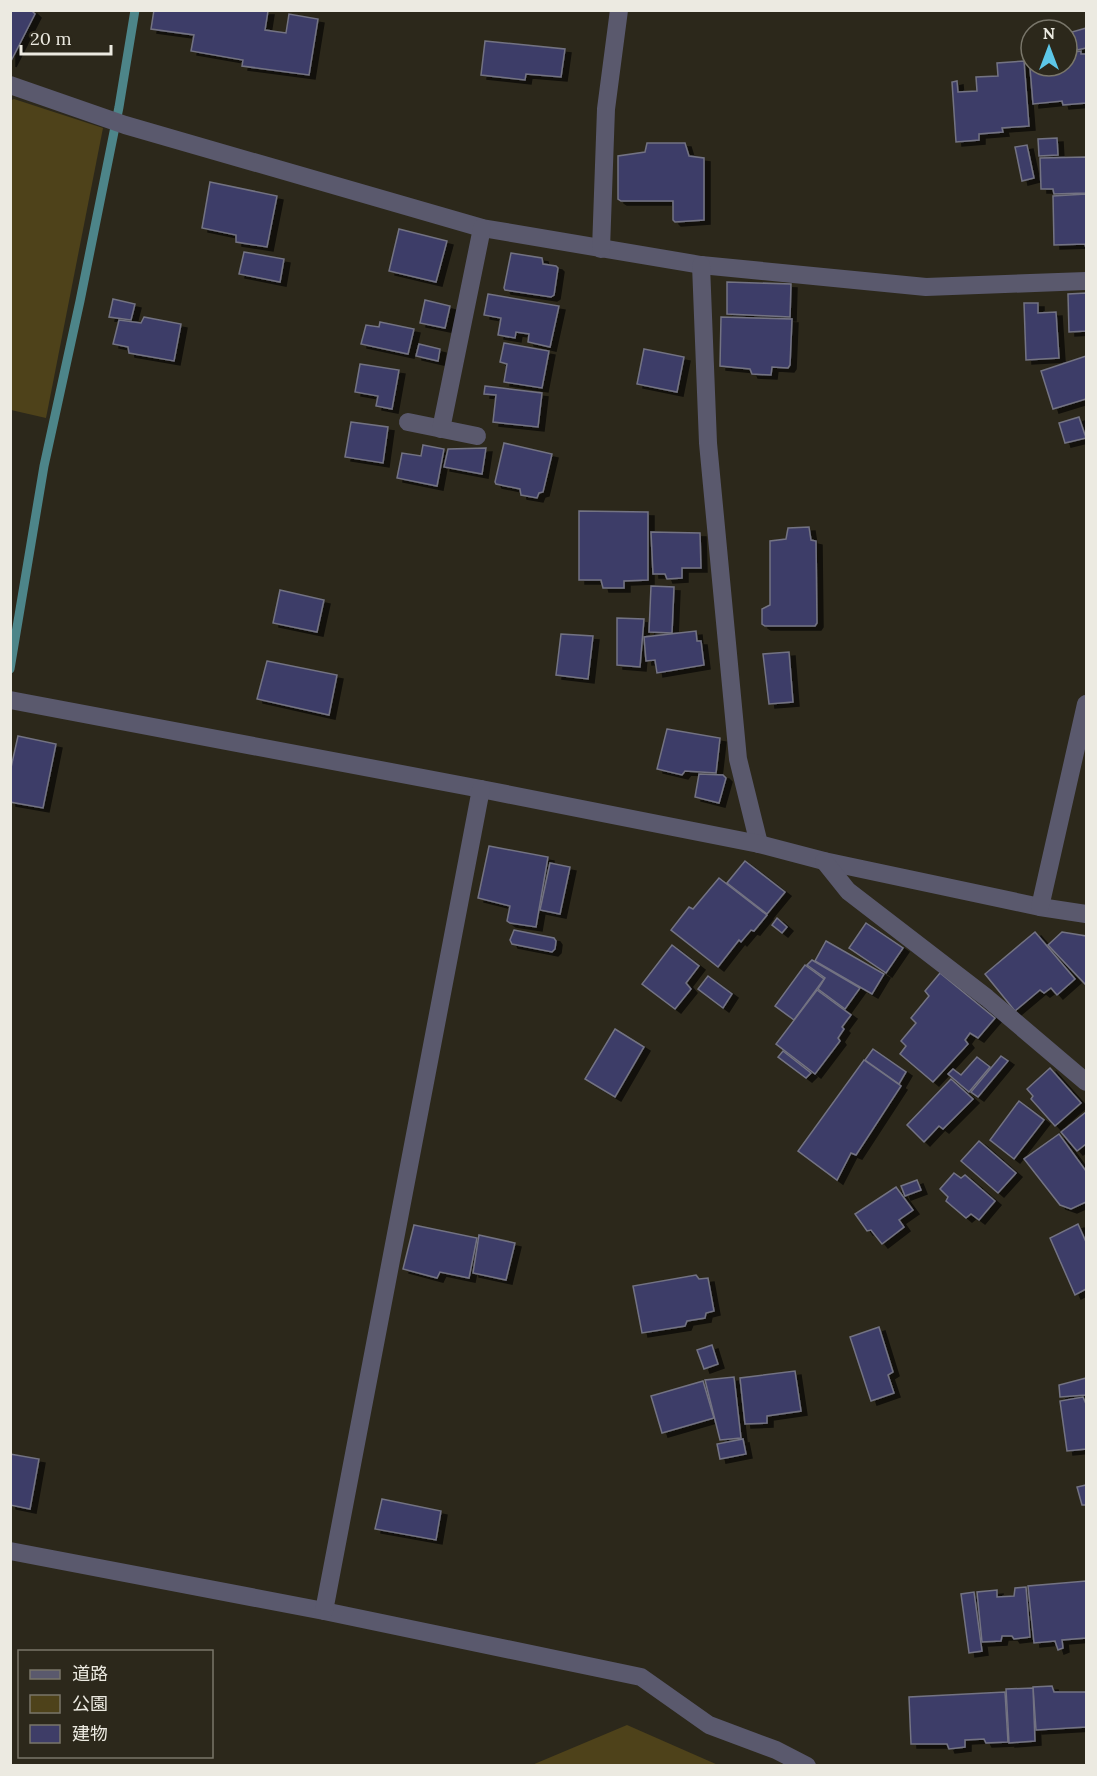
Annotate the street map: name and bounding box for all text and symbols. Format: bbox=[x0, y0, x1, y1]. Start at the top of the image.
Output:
scale bar bbox=[21, 18, 111, 56]
north arrow bbox=[1019, 18, 1079, 78]
text: N bbox=[1043, 23, 1055, 43]
text: 20 m bbox=[30, 27, 72, 50]
legend bbox=[18, 1650, 213, 1758]
text: 道路 bbox=[72, 1662, 108, 1685]
text: 公園 bbox=[72, 1692, 108, 1715]
text: 建物 bbox=[72, 1722, 108, 1745]

